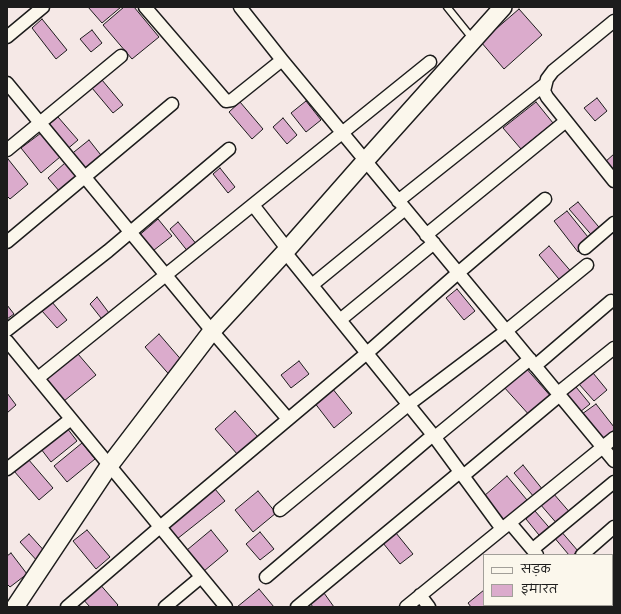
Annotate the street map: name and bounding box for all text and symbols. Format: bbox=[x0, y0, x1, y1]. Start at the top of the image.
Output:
legend bbox=[483, 554, 613, 606]
text: सड़क bbox=[521, 564, 551, 578]
text: इमारत bbox=[521, 584, 558, 598]

